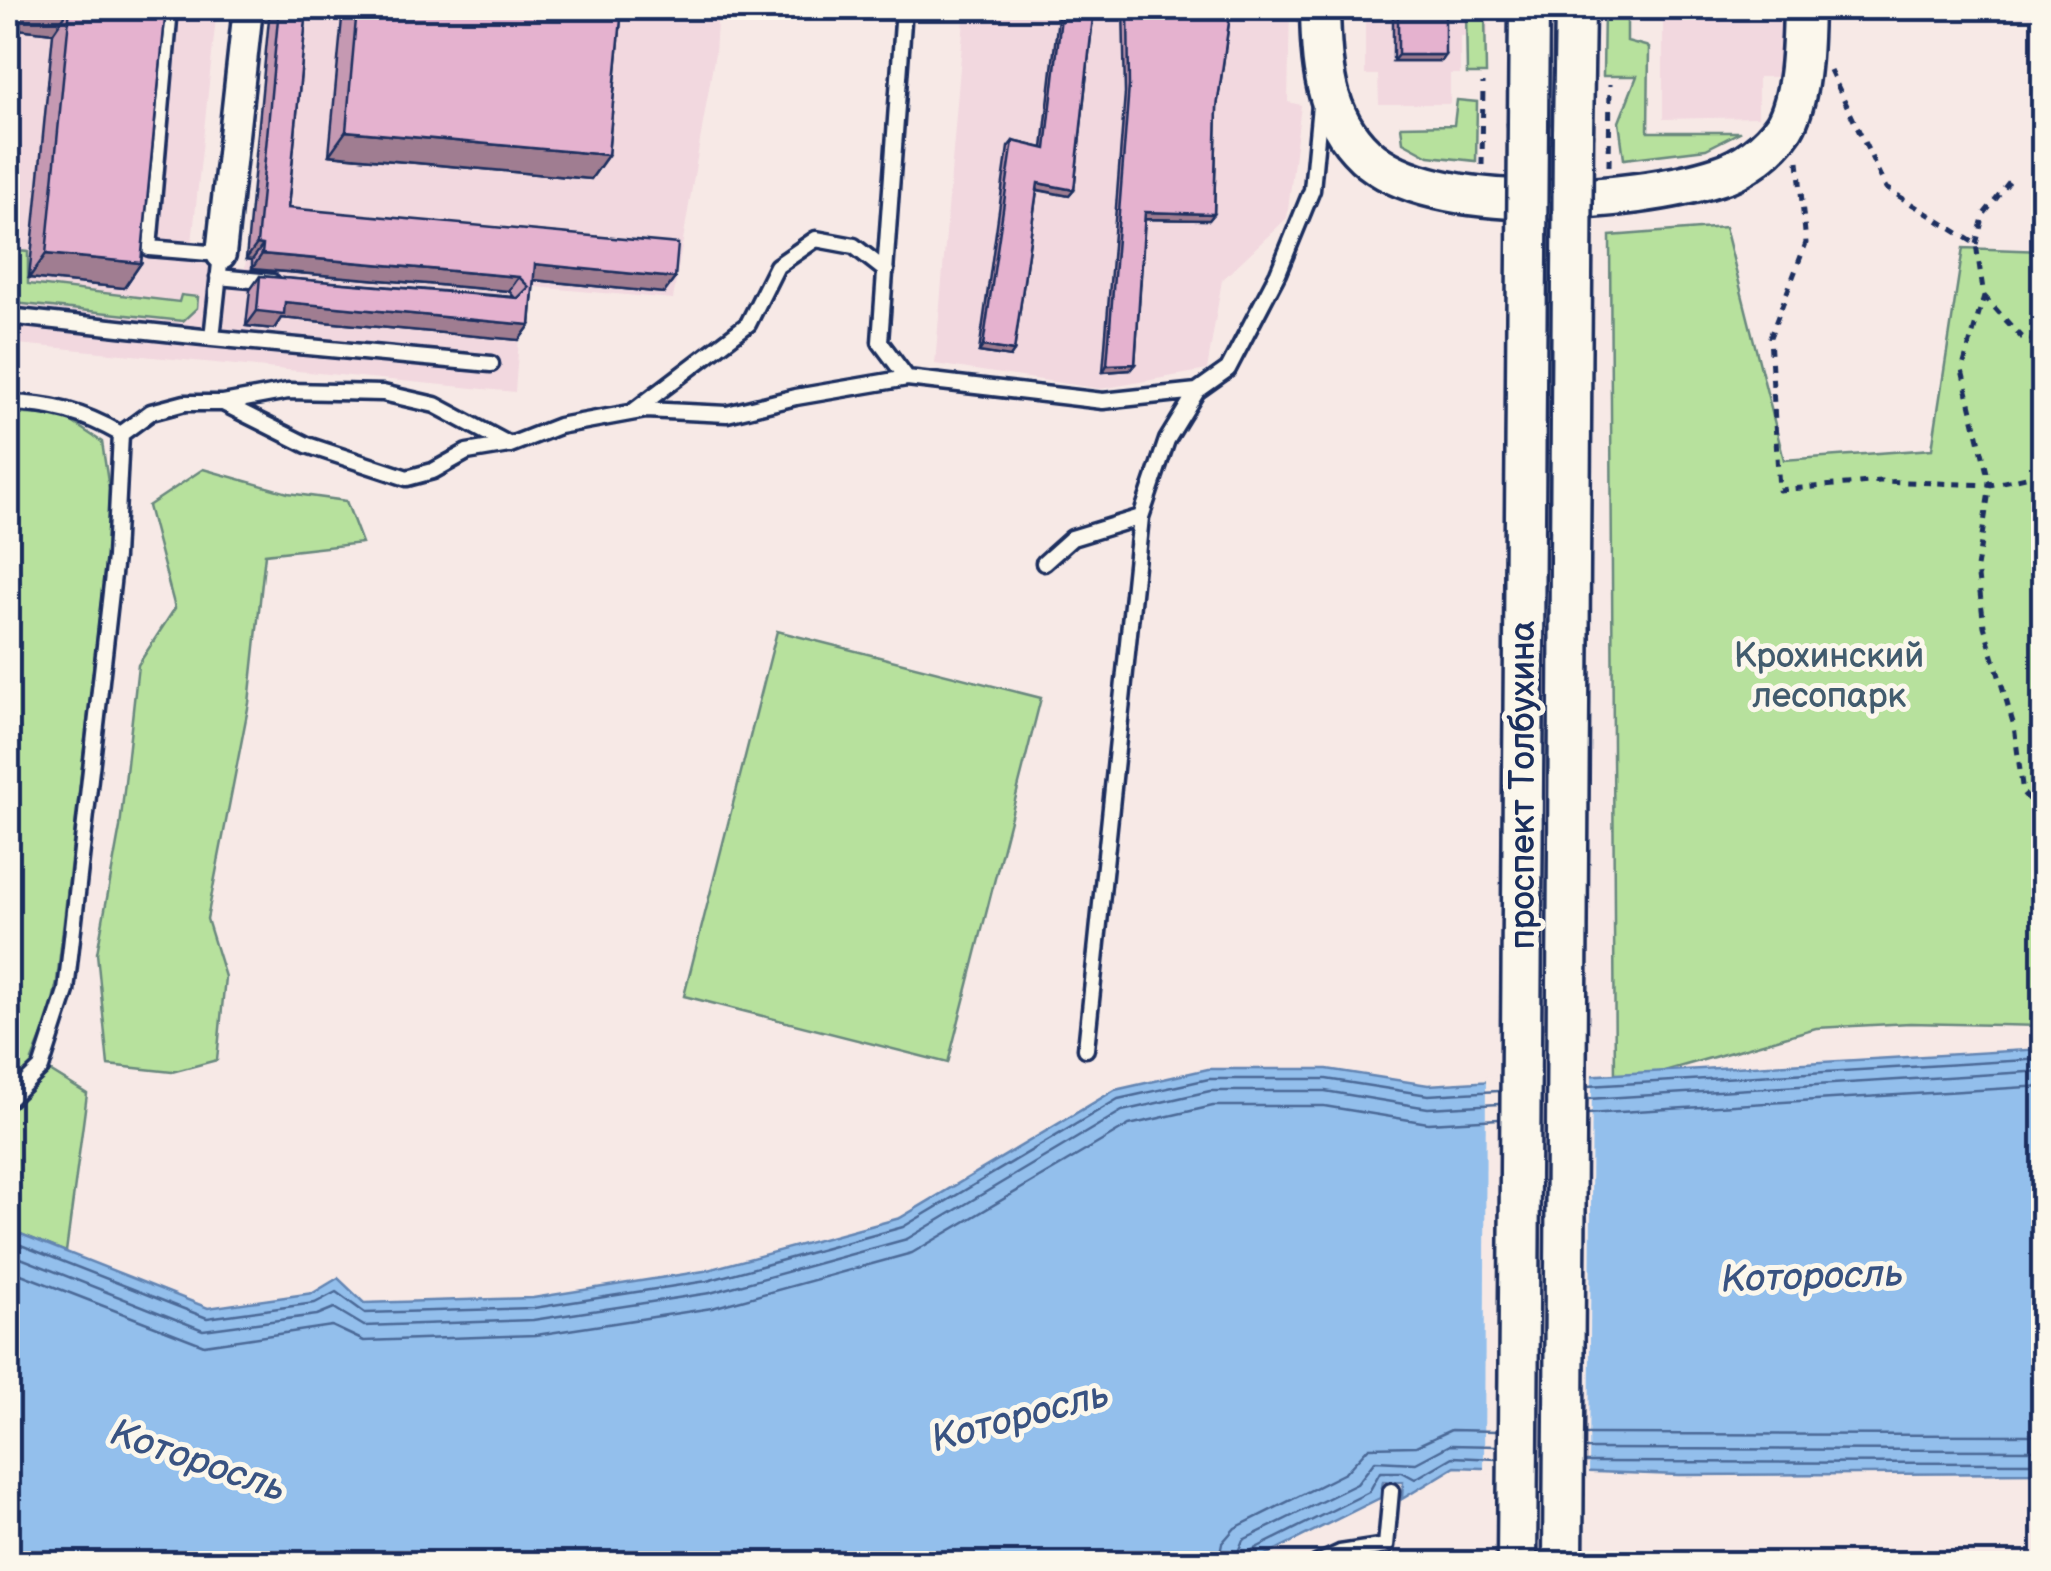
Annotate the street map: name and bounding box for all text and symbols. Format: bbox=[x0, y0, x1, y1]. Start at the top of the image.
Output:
street label: проспект Толбухина bbox=[1502, 620, 1545, 949]
park label: Крохинский лесопарк bbox=[1734, 635, 1924, 718]
water label: Которосль bbox=[1720, 1251, 1904, 1303]
water label: Которосль bbox=[926, 1372, 1114, 1462]
water label: Которосль bbox=[105, 1410, 291, 1512]

